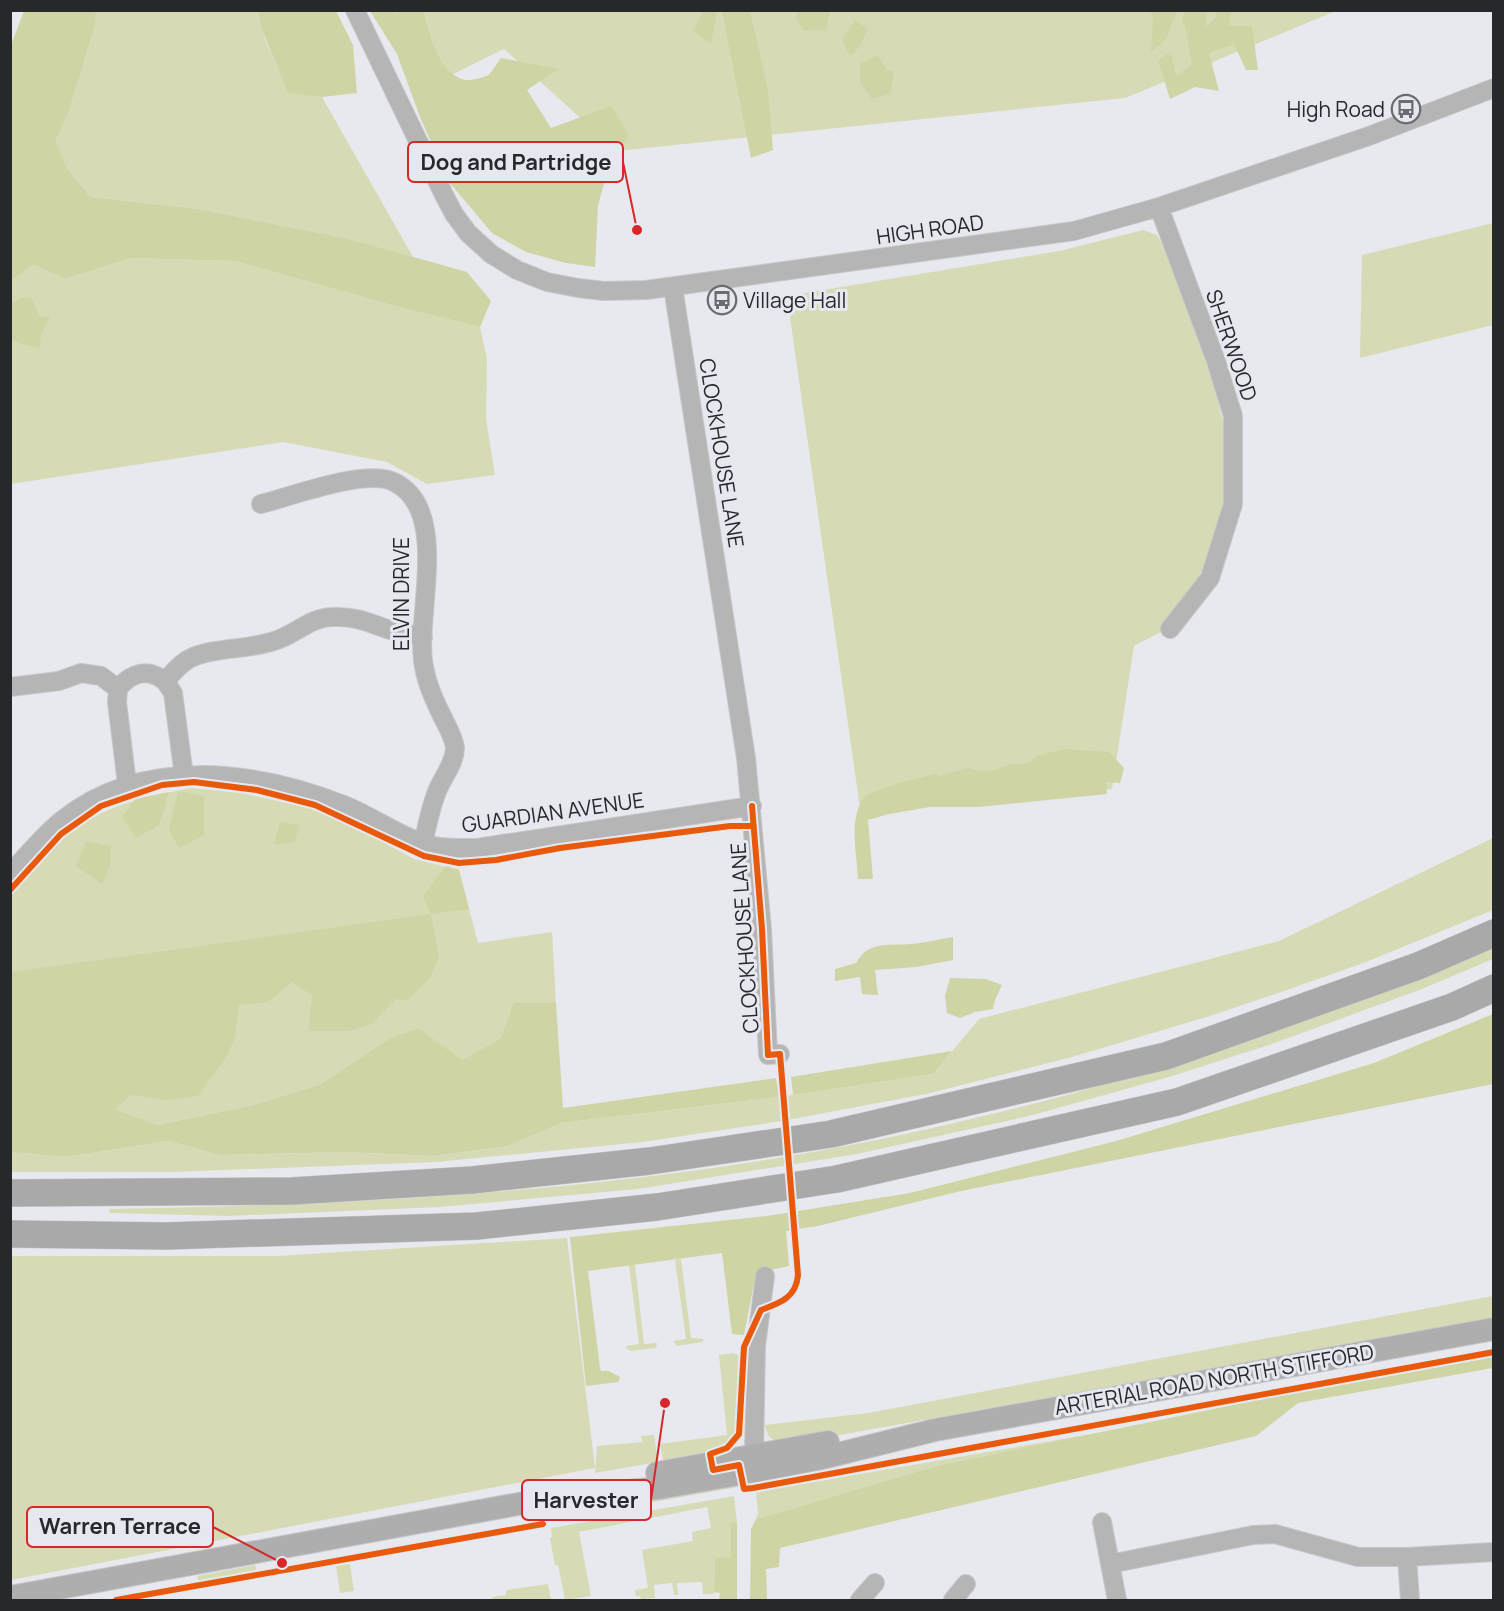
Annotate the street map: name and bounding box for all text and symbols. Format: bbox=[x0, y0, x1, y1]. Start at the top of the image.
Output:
bus stop icon: High Road bbox=[1390, 93, 1422, 125]
place label: High Road bbox=[1287, 95, 1385, 123]
callout: Dog and Partridge bbox=[408, 142, 623, 182]
text: Dog and Partridge bbox=[420, 147, 612, 177]
street label: HIGH ROAD bbox=[875, 208, 985, 250]
bus stop icon: Village Hall bbox=[706, 284, 738, 316]
street label: SHERWOOD bbox=[1200, 285, 1264, 405]
place label: Village Hall bbox=[743, 286, 846, 314]
street label: CLOCKHOUSE LANE bbox=[693, 356, 751, 550]
street label: ELVIN DRIVE bbox=[387, 537, 415, 651]
street label: GUARDIAN AVENUE bbox=[460, 785, 646, 839]
street label: CLOCKHOUSE LANE bbox=[723, 842, 765, 1034]
street label: ARTERIAL ROAD NORTH STIFFORD bbox=[1052, 1337, 1376, 1421]
callout: Harvester bbox=[522, 1480, 651, 1520]
text: Harvester bbox=[533, 1485, 639, 1515]
callout: Warren Terrace bbox=[27, 1507, 213, 1547]
text: Warren Terrace bbox=[39, 1511, 201, 1541]

